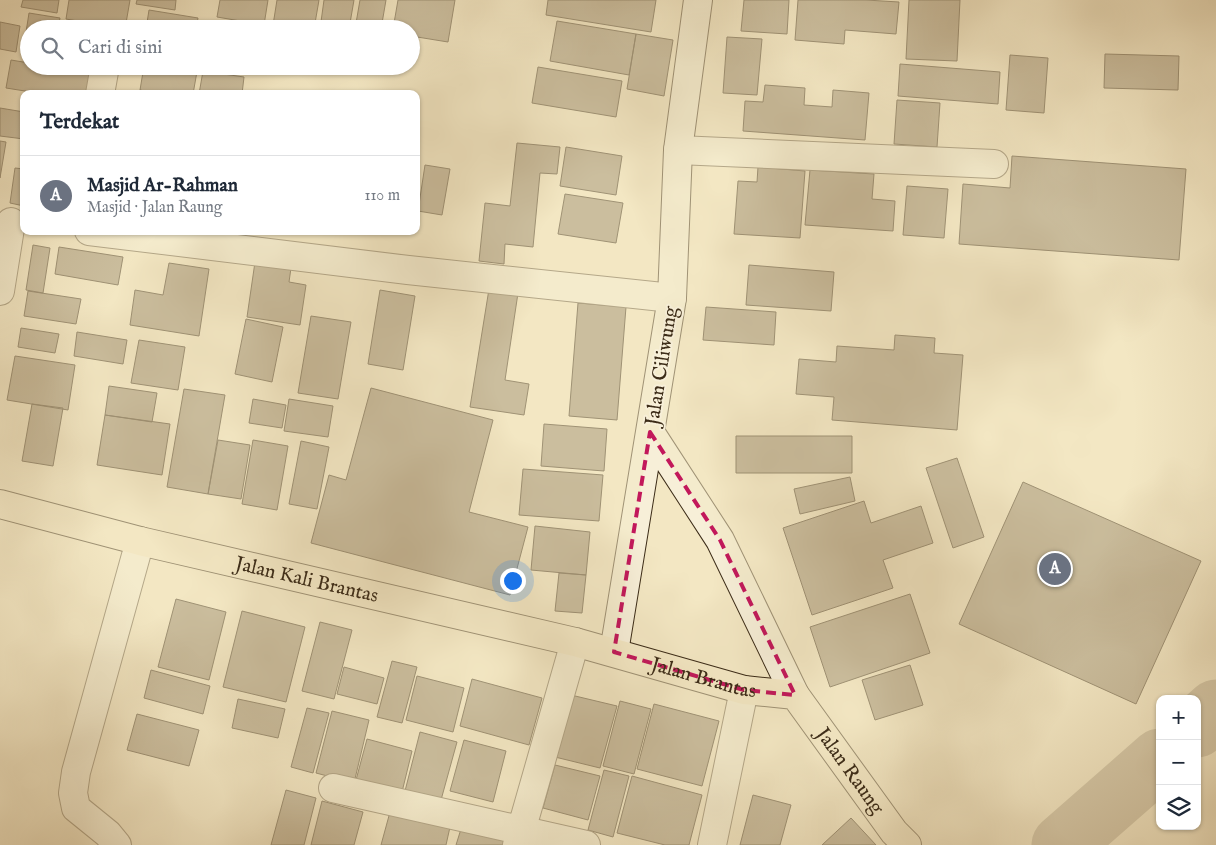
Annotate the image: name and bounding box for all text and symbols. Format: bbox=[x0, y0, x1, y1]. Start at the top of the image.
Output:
search box bbox=[20, 20, 420, 75]
icon: search bbox=[38, 34, 66, 62]
text: Cari di sini bbox=[78, 36, 162, 60]
text: Terdekat bbox=[40, 109, 119, 136]
text: Masjid Ar-Rahman bbox=[87, 174, 238, 198]
text: A bbox=[51, 186, 61, 206]
text: 110 m bbox=[364, 186, 400, 206]
text: Masjid · Jalan Raung bbox=[87, 198, 222, 218]
street label: Jalan Ciliwung bbox=[640, 303, 684, 430]
pin: A bbox=[1039, 550, 1071, 588]
street label: Jalan Kali Brantas bbox=[231, 551, 381, 608]
your location bbox=[500, 568, 526, 594]
street label: Jalan Brantas bbox=[646, 651, 757, 704]
map controls bbox=[1156, 695, 1201, 830]
button: + bbox=[1156, 695, 1201, 740]
street label: Jalan Raung bbox=[809, 721, 890, 820]
button: − bbox=[1156, 740, 1201, 785]
button: layers bbox=[1156, 785, 1201, 830]

